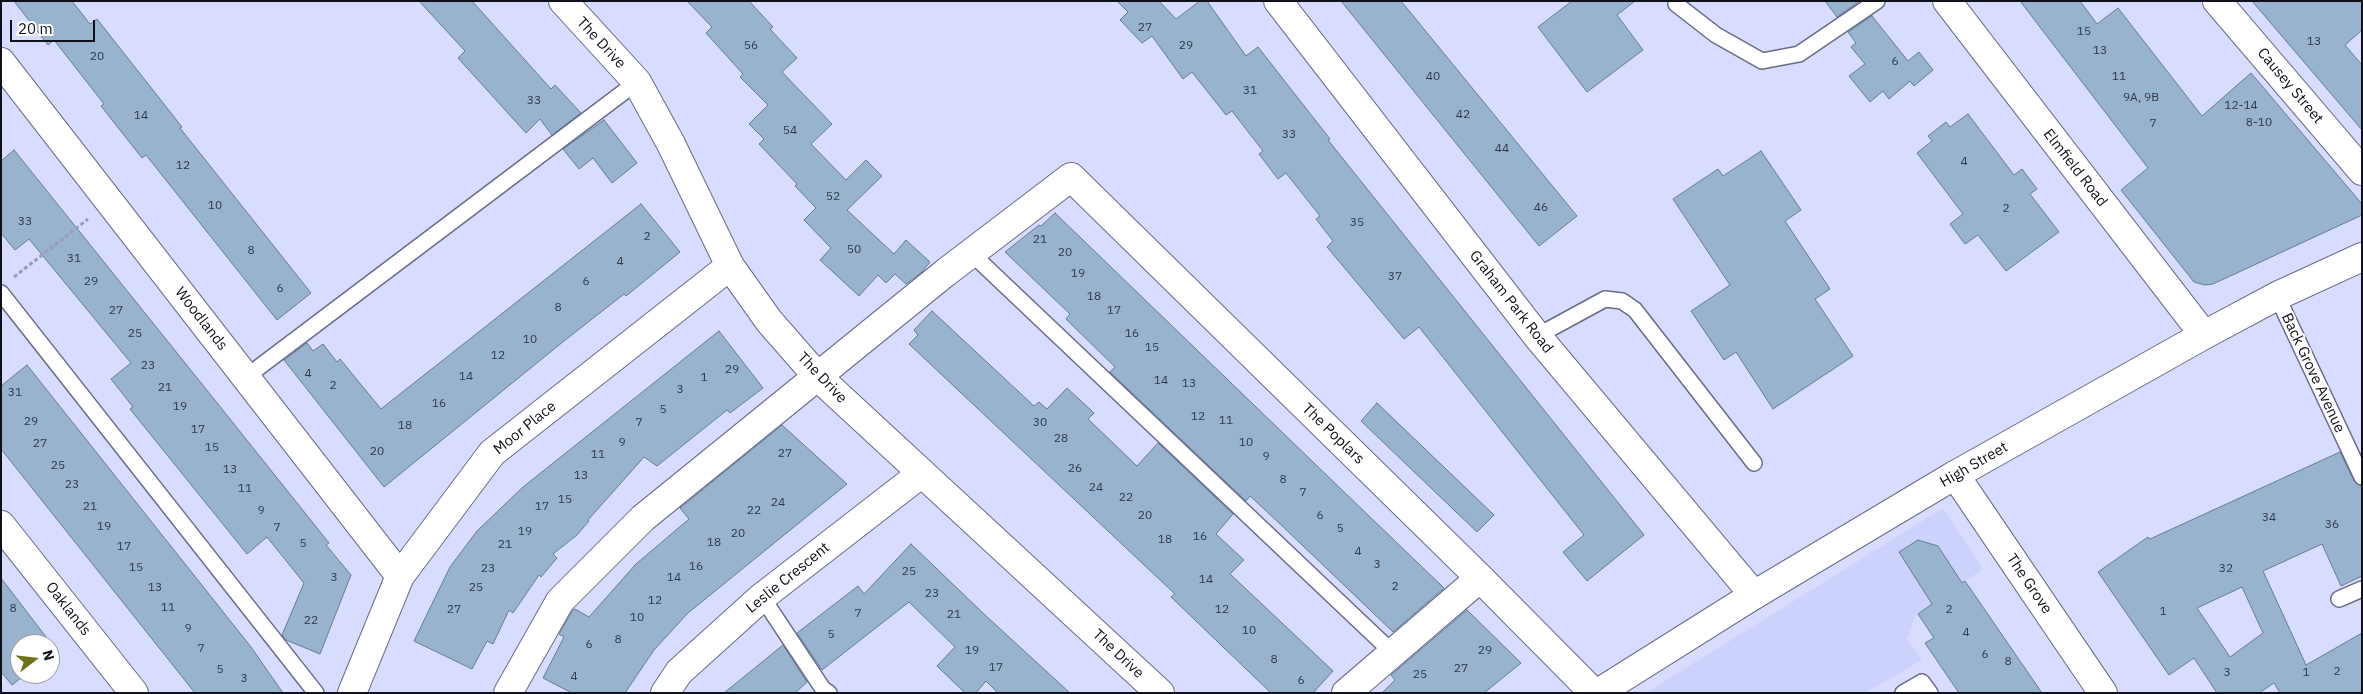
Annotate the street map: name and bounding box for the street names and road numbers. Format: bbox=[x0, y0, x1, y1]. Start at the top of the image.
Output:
street label: The Drive bbox=[573, 14, 629, 72]
street label: Causey Street bbox=[2253, 44, 2327, 128]
street label: Elmfield Road bbox=[2039, 126, 2111, 210]
street label: Graham Park Road bbox=[1465, 247, 1557, 357]
street label: Woodlands bbox=[171, 284, 231, 354]
street label: Back Grove Avenue bbox=[2277, 310, 2349, 436]
street label: The Drive bbox=[793, 349, 851, 407]
street label: Moor Place bbox=[490, 397, 560, 459]
street label: The Poplars bbox=[1298, 400, 1368, 468]
street label: High Street bbox=[1937, 438, 2011, 492]
street label: Leslie Crescent bbox=[743, 539, 833, 617]
street label: The Grove bbox=[2002, 551, 2056, 617]
street label: Oaklands bbox=[41, 579, 95, 639]
street label: The Drive bbox=[1089, 626, 1147, 682]

